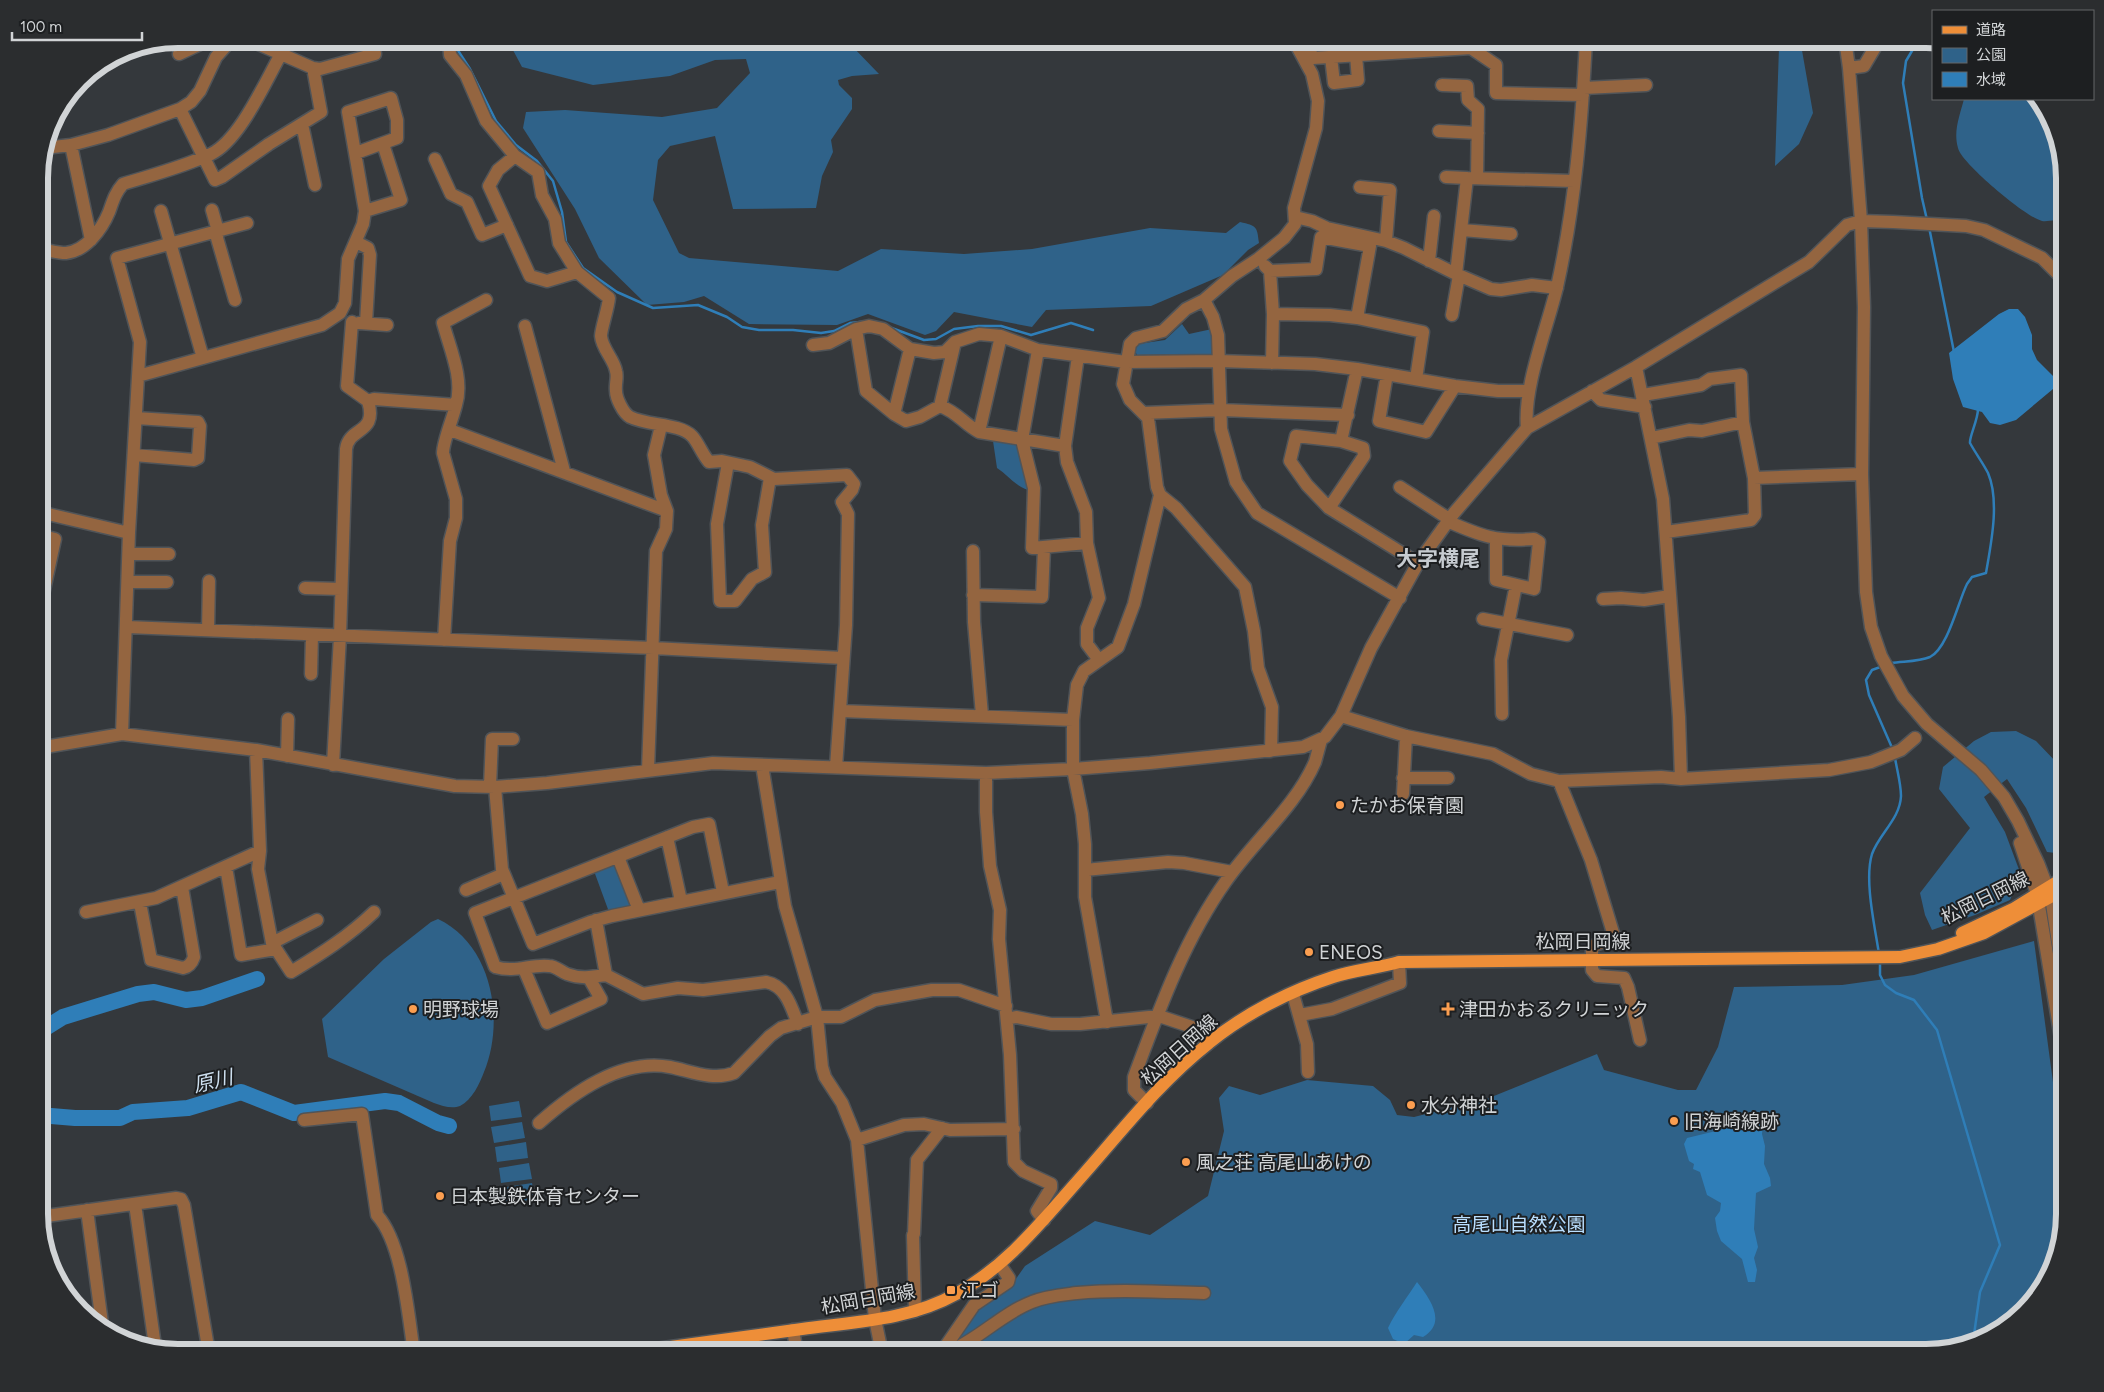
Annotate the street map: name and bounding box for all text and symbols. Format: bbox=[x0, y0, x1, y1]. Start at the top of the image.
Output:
scale bar bbox=[12, 10, 142, 42]
legend bbox=[1932, 10, 2094, 100]
text: 100 m bbox=[20, 18, 62, 36]
text: 道路 bbox=[1976, 21, 2006, 39]
text: 公園 bbox=[1976, 46, 2006, 64]
text: 水域 bbox=[1976, 71, 2006, 89]
district label: 大字横尾 bbox=[1396, 546, 1480, 571]
place label: たかお保育園 bbox=[1350, 794, 1464, 817]
marker: たかお保育園 bbox=[1334, 799, 1346, 811]
street label: 松岡日岡線 bbox=[1937, 867, 2033, 929]
street label: 松岡日岡線 bbox=[1535, 930, 1631, 953]
place label: ENEOS bbox=[1319, 941, 1383, 964]
marker: ENEOS bbox=[1303, 946, 1315, 958]
place label: 明野球場 bbox=[423, 998, 499, 1021]
place label: 津田かおるクリニック bbox=[1459, 998, 1649, 1021]
marker: 津田かおるクリニック bbox=[1441, 1002, 1455, 1016]
marker: 明野球場 bbox=[407, 1003, 419, 1015]
street label: 松岡日岡線 bbox=[1136, 1010, 1222, 1090]
water label: 原川 bbox=[191, 1064, 237, 1097]
place label: 水分神社 bbox=[1421, 1094, 1497, 1117]
marker: 水分神社 bbox=[1405, 1099, 1417, 1111]
place label: 旧海崎線跡 bbox=[1684, 1110, 1779, 1133]
marker: 旧海崎線跡 bbox=[1668, 1115, 1680, 1127]
place label: 風之荘 高尾山あけの bbox=[1196, 1151, 1372, 1174]
marker: 風之荘 高尾山あけの bbox=[1180, 1156, 1192, 1168]
place label: 日本製鉄体育センター bbox=[450, 1185, 640, 1208]
marker: 日本製鉄体育センター bbox=[434, 1190, 446, 1202]
park label: 高尾山自然公園 bbox=[1452, 1213, 1586, 1236]
street label: 松岡日岡線 bbox=[819, 1279, 917, 1319]
place label: 江ゴ bbox=[961, 1279, 999, 1302]
marker: 江ゴ bbox=[945, 1284, 957, 1296]

